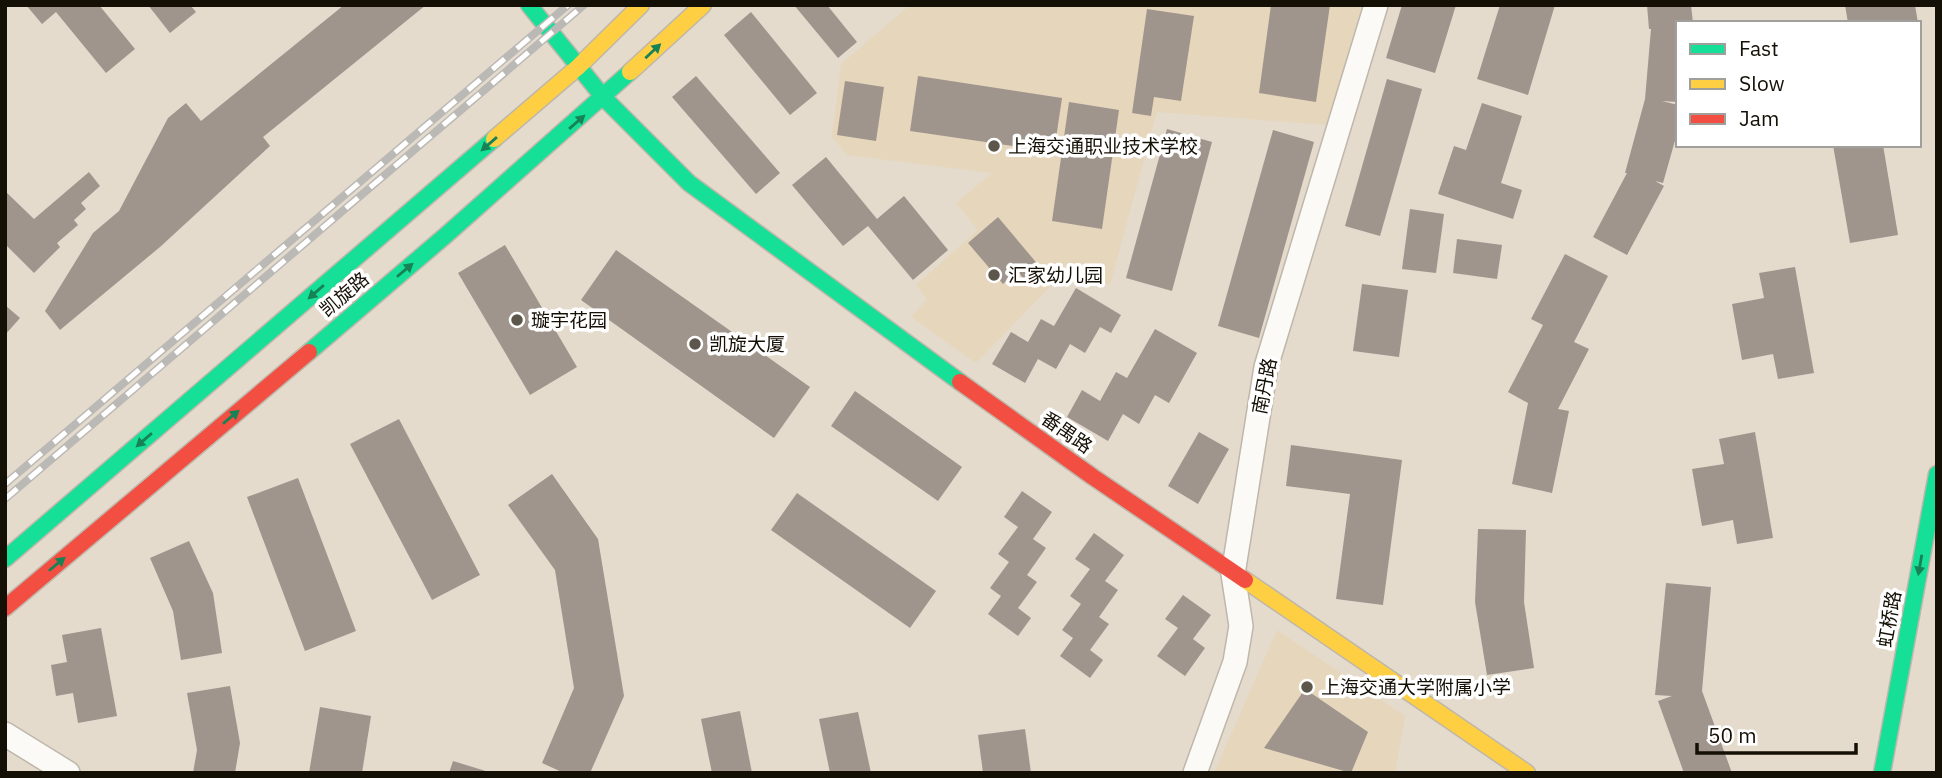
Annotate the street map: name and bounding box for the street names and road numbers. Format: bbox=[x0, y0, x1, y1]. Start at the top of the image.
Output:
street label: 凯旋路 bbox=[314, 266, 374, 322]
street label: 南丹路 bbox=[1247, 356, 1281, 416]
street label: 番禺路 bbox=[1037, 406, 1097, 458]
street label: 虹桥路 bbox=[1872, 589, 1906, 649]

